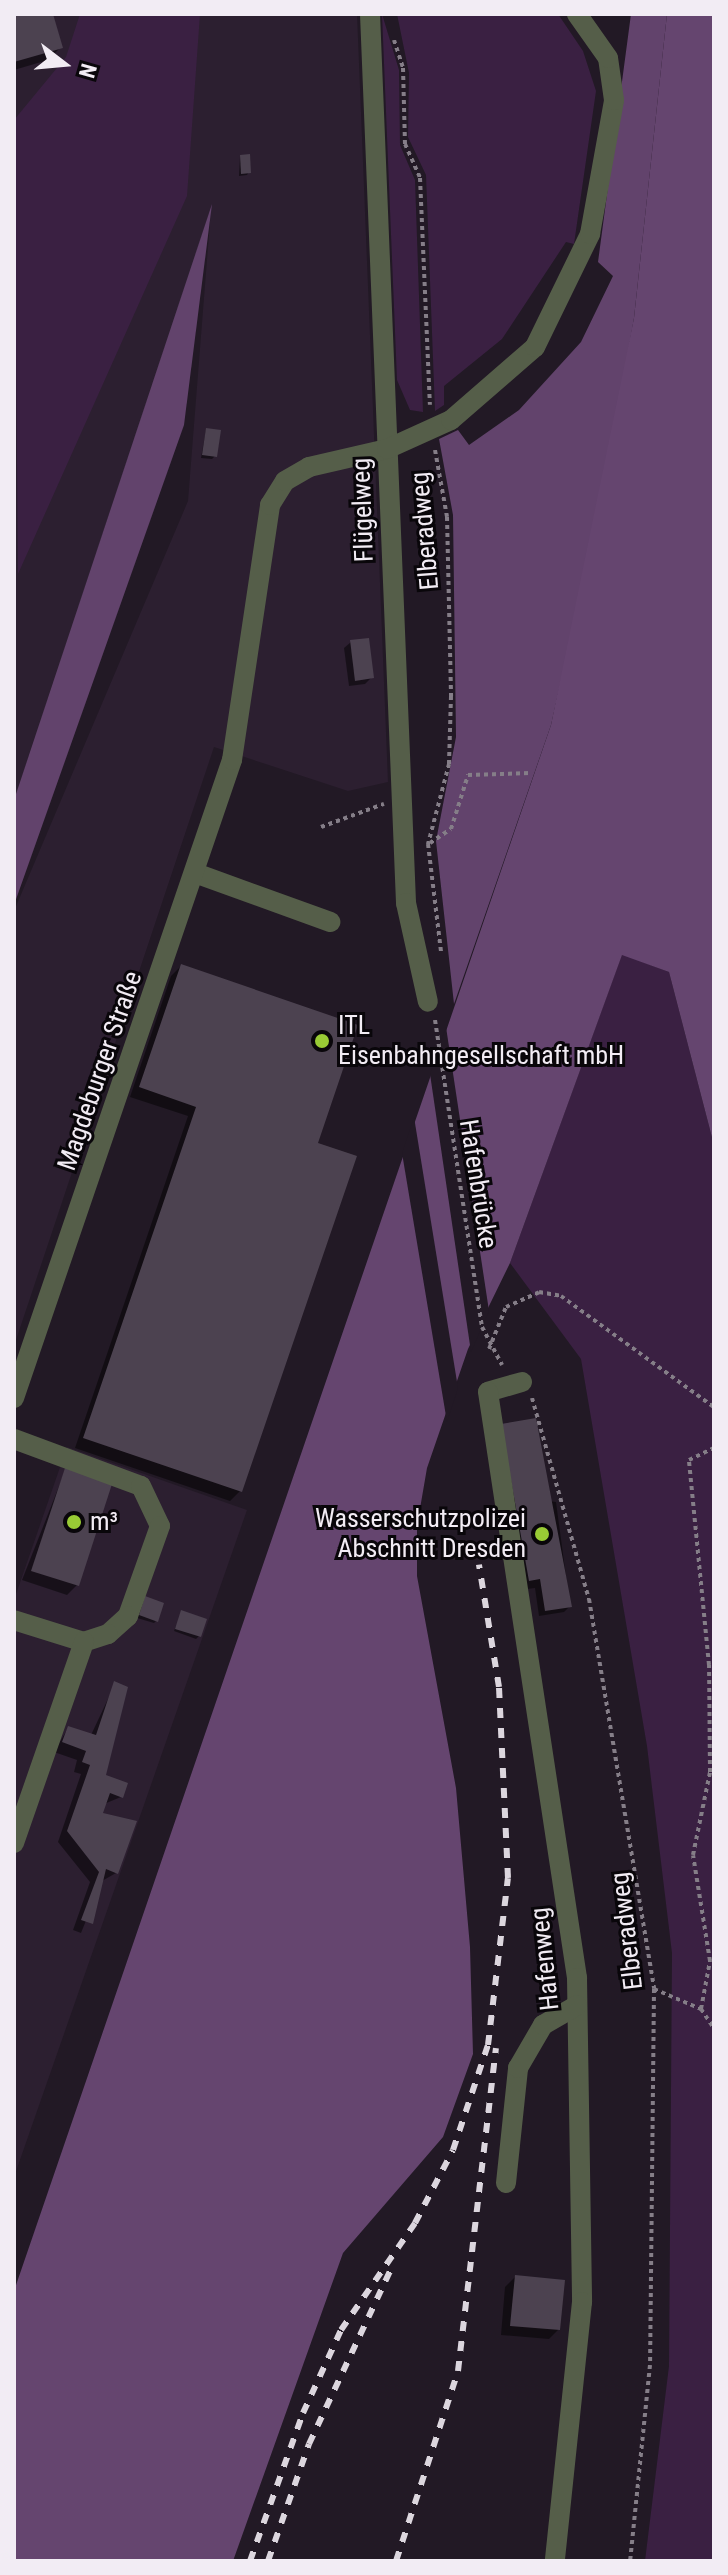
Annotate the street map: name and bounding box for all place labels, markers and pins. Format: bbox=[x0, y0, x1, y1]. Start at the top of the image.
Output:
place label: ITL Eisenbahngesellschaft mbH bbox=[338, 1010, 624, 1072]
marker: ITL Eisenbahngesellschaft mbH bbox=[313, 1032, 331, 1050]
place label: Wasserschutzpolizei Abschnitt Dresden bbox=[315, 1503, 526, 1564]
place label: m³ bbox=[90, 1506, 118, 1538]
marker: m³ bbox=[65, 1513, 83, 1531]
marker: Wasserschutzpolizei Abschnitt Dresden bbox=[533, 1525, 551, 1543]

